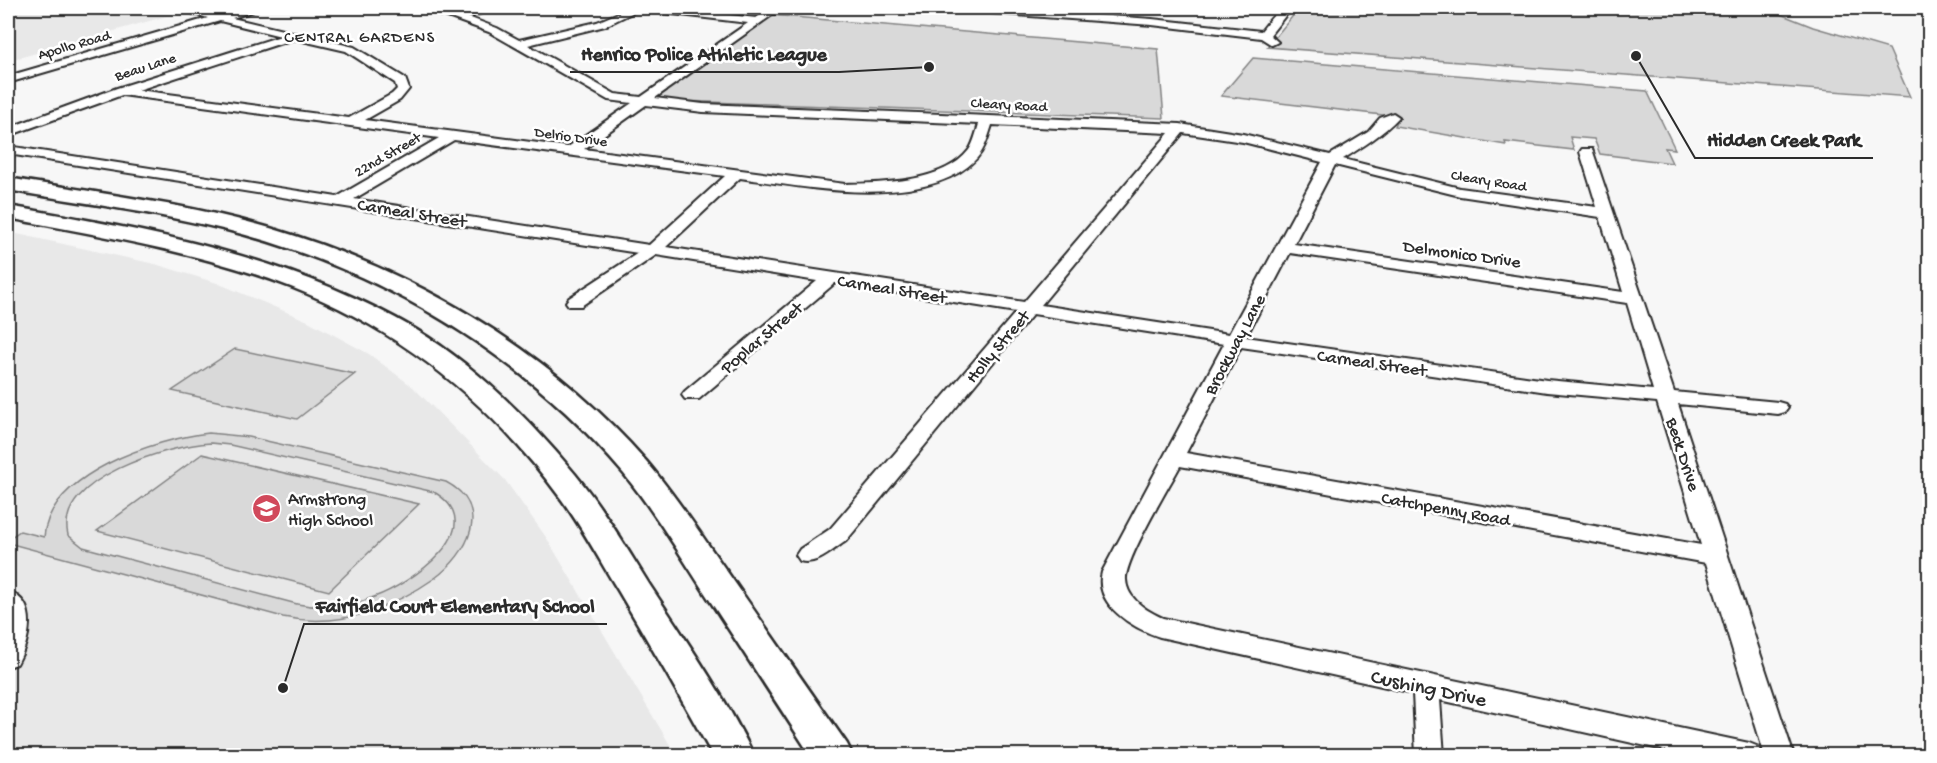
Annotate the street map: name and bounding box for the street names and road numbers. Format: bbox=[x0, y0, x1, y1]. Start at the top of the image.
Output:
street label: Apollo Road bbox=[36, 27, 114, 65]
street label: Beau Lane bbox=[112, 50, 179, 87]
street label: Cleary Road bbox=[970, 95, 1049, 117]
street label: Delrio Drive bbox=[532, 124, 609, 152]
street label: 22nd Street bbox=[351, 128, 426, 182]
street label: Cleary Road bbox=[1449, 167, 1529, 197]
street label: Carneal Street bbox=[356, 195, 469, 234]
street label: Delmonico Drive bbox=[1401, 237, 1522, 274]
street label: Carneal Street bbox=[836, 271, 949, 310]
street label: Brockway Lane bbox=[1201, 291, 1272, 400]
street label: Poplar Street bbox=[717, 297, 809, 380]
street label: Holly Street bbox=[962, 306, 1037, 388]
street label: Carneal Street bbox=[1316, 346, 1429, 383]
street label: Beck Drive bbox=[1660, 414, 1704, 495]
street label: Catchpenny Road bbox=[1379, 489, 1513, 532]
street label: Cushing Drive bbox=[1368, 666, 1489, 715]

